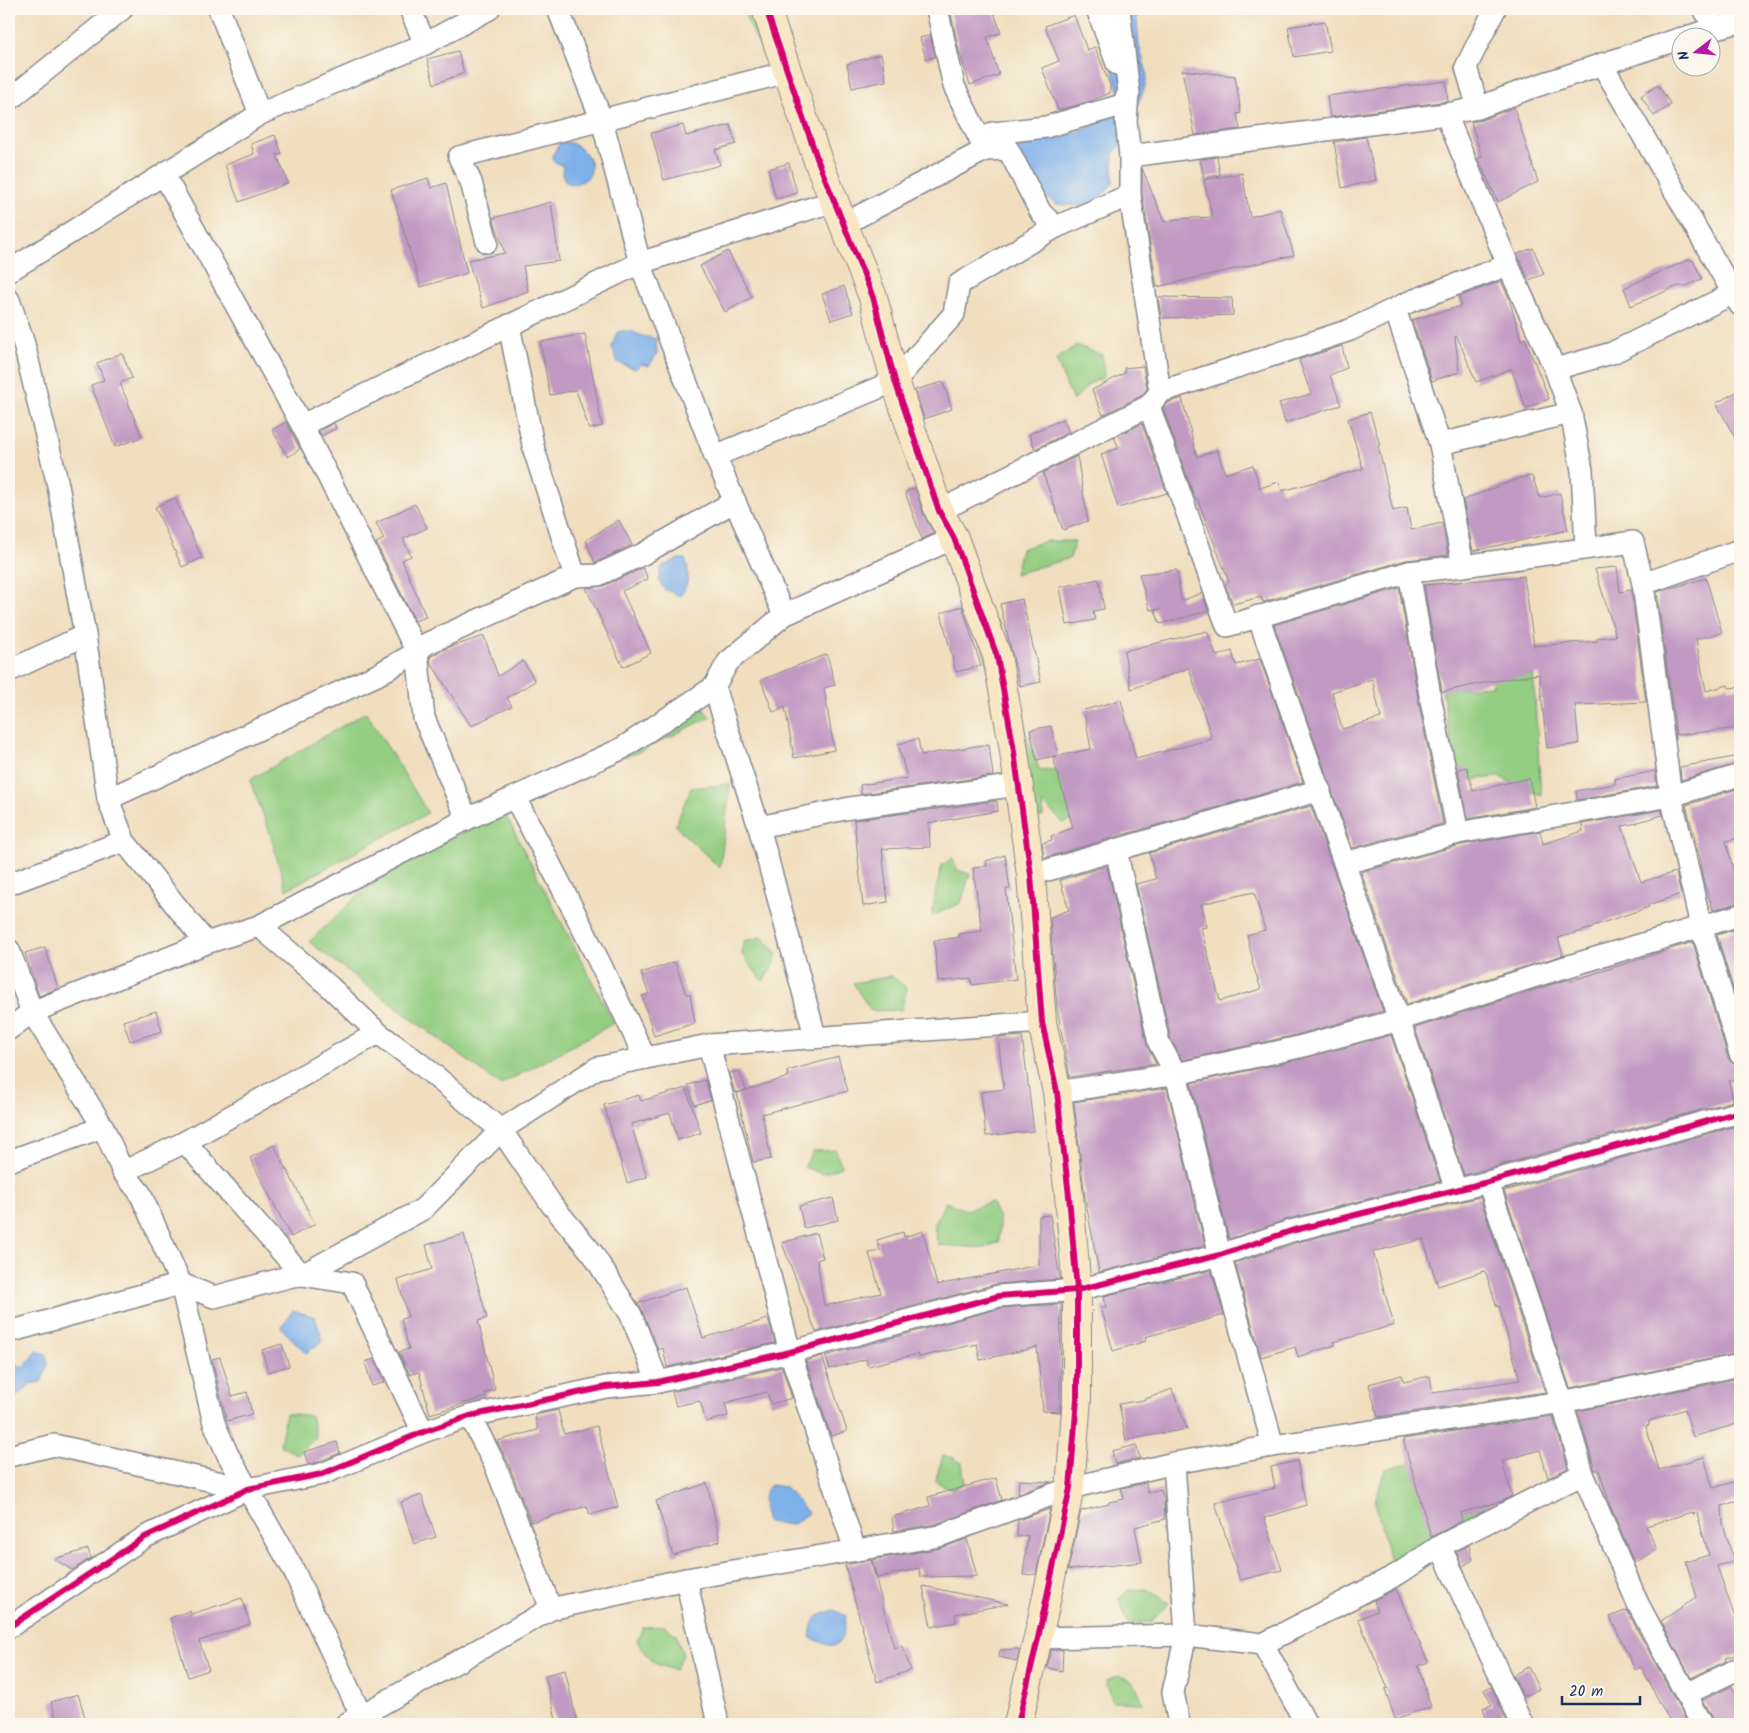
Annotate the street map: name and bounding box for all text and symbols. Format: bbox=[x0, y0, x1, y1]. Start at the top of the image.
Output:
north arrow bbox=[1672, 28, 1722, 78]
text: N bbox=[1673, 48, 1696, 63]
scale bar bbox=[1562, 1673, 1639, 1705]
text: 20 m bbox=[1569, 1680, 1603, 1704]

